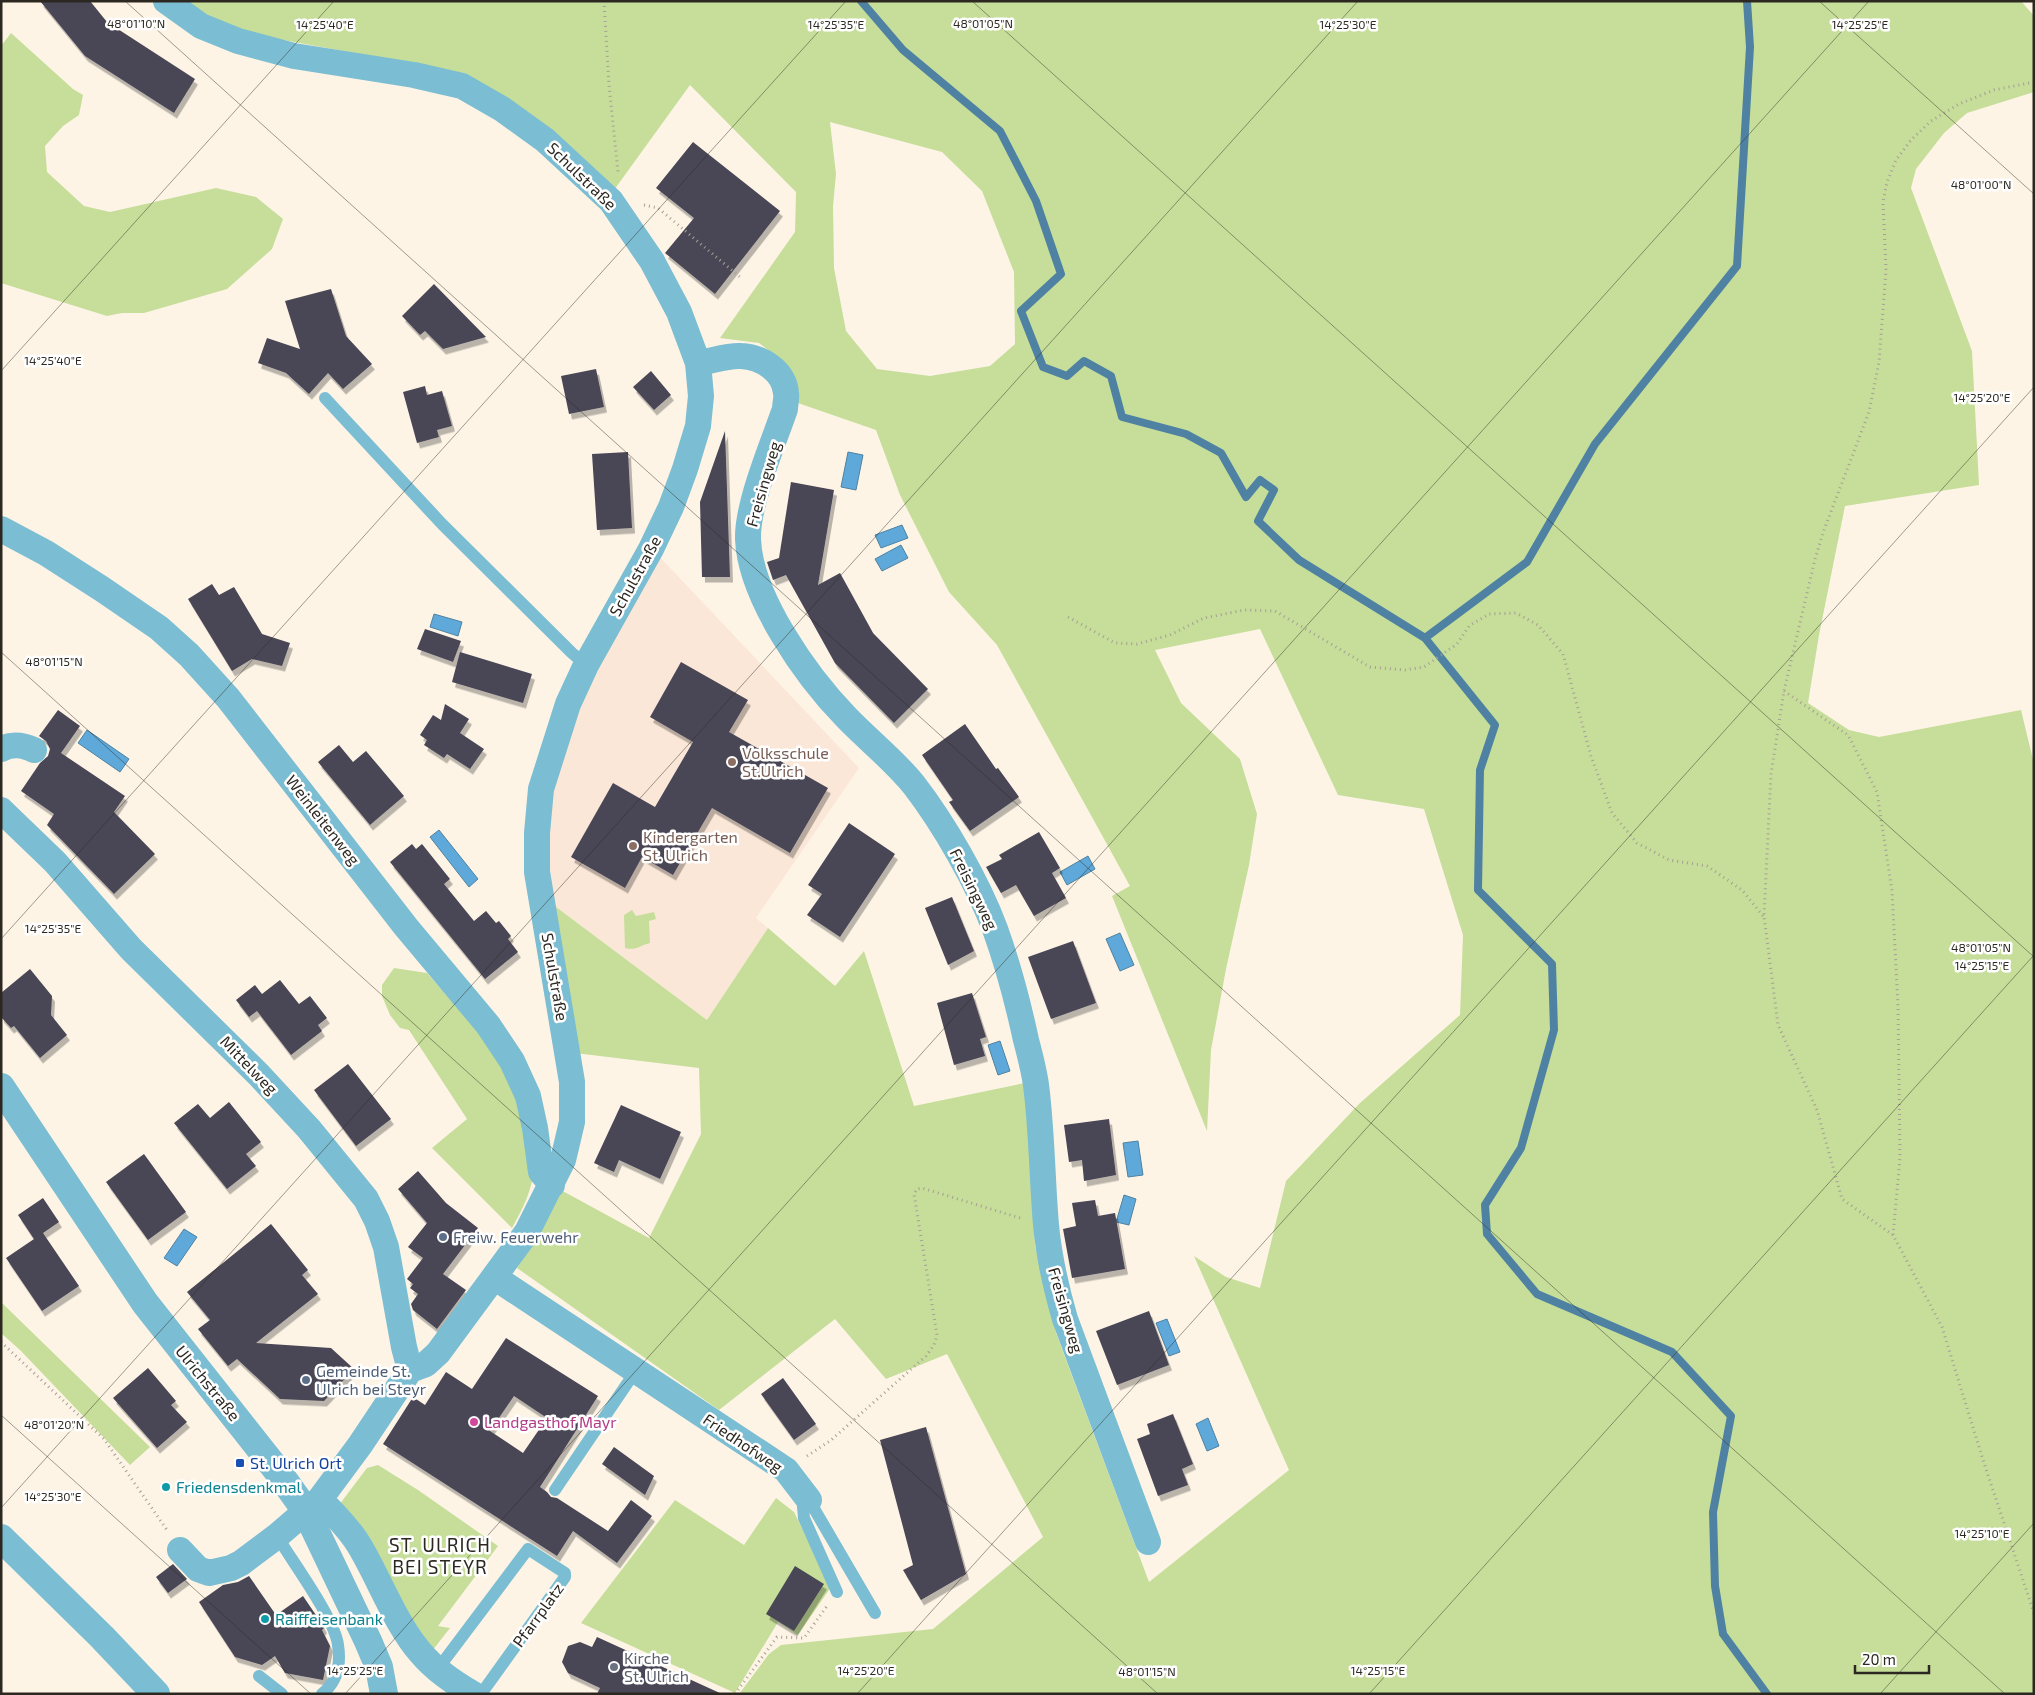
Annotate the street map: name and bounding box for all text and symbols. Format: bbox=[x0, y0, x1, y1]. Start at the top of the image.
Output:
text: 48°01'10"N bbox=[107, 16, 165, 30]
text: 48°01'05"N bbox=[953, 16, 1013, 30]
text: 14°25'40"E bbox=[296, 17, 354, 31]
text: 14°25'35"E bbox=[808, 17, 864, 31]
text: 14°25'30"E bbox=[1319, 17, 1377, 31]
text: 14°25'25"E bbox=[1832, 17, 1888, 31]
street label: Schulstraße bbox=[544, 138, 621, 213]
text: 48°01'00"N bbox=[1951, 177, 2011, 191]
text: 14°25'40"E bbox=[24, 353, 82, 367]
text: 14°25'20"E bbox=[1953, 390, 2011, 404]
street label: Freisingweg bbox=[741, 439, 784, 529]
street label: Schulstraße bbox=[605, 532, 664, 619]
text: 48°01'15"N bbox=[25, 654, 83, 668]
place label: Volksschule St.Ulrich bbox=[742, 743, 829, 780]
marker: Volksschule St.Ulrich bbox=[726, 756, 738, 768]
street label: Weinleitenweg bbox=[282, 771, 364, 868]
place label: Kindergarten St. Ulrich bbox=[643, 827, 738, 864]
marker: Kindergarten St. Ulrich bbox=[627, 840, 639, 852]
street label: Freisingweg bbox=[947, 845, 1002, 933]
text: 14°25'35"E bbox=[25, 921, 81, 935]
street label: Schulstraße bbox=[538, 932, 573, 1022]
text: 48°01'05"N bbox=[1951, 940, 2011, 954]
text: 14°25'15"E bbox=[1955, 958, 2009, 972]
street label: Mittelweg bbox=[217, 1031, 282, 1098]
place label: Freiw. Feuerwehr bbox=[453, 1227, 579, 1246]
marker: Freiw. Feuerwehr bbox=[437, 1231, 449, 1243]
street label: Freisingweg bbox=[1045, 1265, 1088, 1355]
street label: Ulrichstraße bbox=[172, 1341, 245, 1424]
place label: Gemeinde St. Ulrich bei Steyr bbox=[316, 1361, 427, 1398]
marker: Gemeinde St. Ulrich bei Steyr bbox=[300, 1374, 312, 1386]
street label: Friedhofweg bbox=[700, 1409, 787, 1476]
place label: Landgasthof Mayr bbox=[484, 1412, 617, 1431]
marker: Landgasthof Mayr bbox=[468, 1416, 480, 1428]
text: 48°01'20"N bbox=[24, 1417, 84, 1431]
place label: St. Ulrich Ort bbox=[250, 1453, 342, 1472]
marker: St. Ulrich Ort bbox=[234, 1457, 246, 1469]
place label: Friedensdenkmal bbox=[176, 1477, 302, 1496]
marker: Friedensdenkmal bbox=[160, 1481, 172, 1493]
text: 14°25'30"E bbox=[24, 1489, 82, 1503]
text: 14°25'10"E bbox=[1954, 1526, 2010, 1540]
district label: ST. ULRICH BEI STEYR bbox=[389, 1533, 491, 1578]
street label: Pfarrplatz bbox=[508, 1579, 567, 1650]
place label: Raiffeisenbank bbox=[275, 1609, 383, 1628]
marker: Raiffeisenbank bbox=[259, 1613, 271, 1625]
scale bar bbox=[1855, 1642, 1929, 1674]
place label: Kirche St. Ulrich bbox=[624, 1648, 689, 1685]
text: 20 m bbox=[1862, 1650, 1896, 1668]
marker: Kirche St. Ulrich bbox=[608, 1661, 620, 1673]
text: 14°25'25"E bbox=[327, 1663, 383, 1677]
text: 14°25'20"E bbox=[837, 1663, 895, 1677]
text: 14°25'15"E bbox=[1351, 1663, 1405, 1677]
text: 48°01'15"N bbox=[1118, 1664, 1176, 1678]

